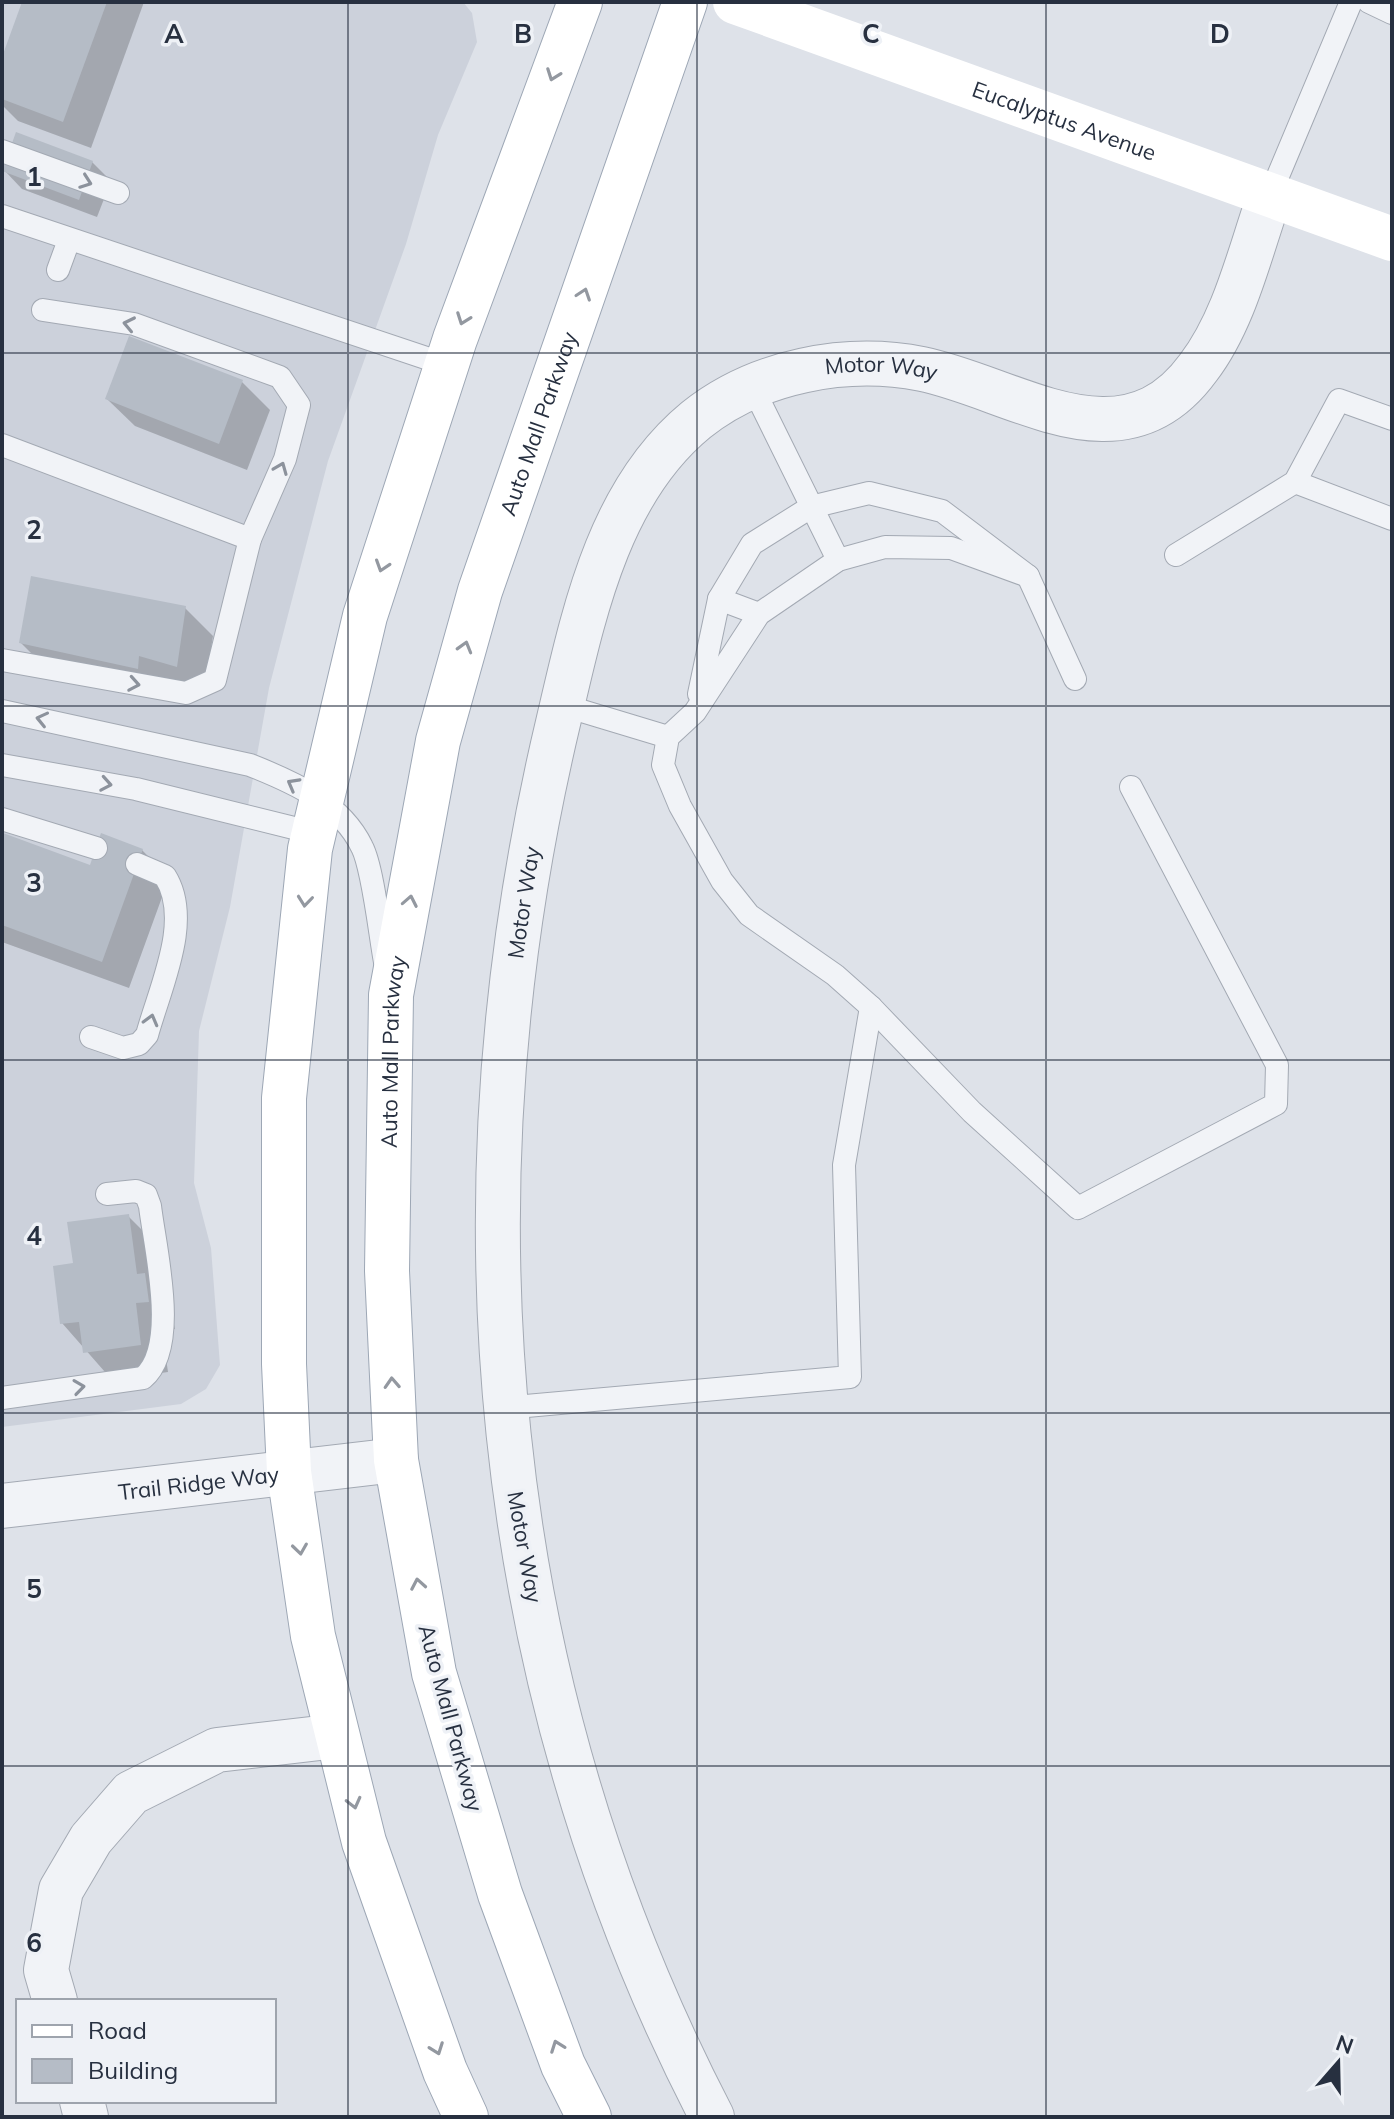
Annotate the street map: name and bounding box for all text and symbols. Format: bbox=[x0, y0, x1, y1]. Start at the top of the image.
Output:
text: A bbox=[164, 17, 184, 50]
text: B bbox=[514, 17, 532, 50]
text: C bbox=[862, 17, 880, 50]
text: D bbox=[1210, 17, 1230, 50]
one-way arrow bbox=[546, 67, 563, 81]
street label: Eucalyptus Avenue bbox=[969, 75, 1160, 167]
text: 1 bbox=[26, 160, 42, 193]
one-way arrow bbox=[78, 172, 92, 189]
one-way arrow bbox=[574, 288, 590, 302]
one-way arrow bbox=[456, 311, 473, 325]
one-way arrow bbox=[123, 316, 136, 333]
street label: Auto Mall Parkway bbox=[493, 328, 583, 519]
street label: Motor Way bbox=[823, 350, 941, 386]
one-way arrow bbox=[271, 462, 288, 476]
text: 2 bbox=[26, 513, 42, 546]
one-way arrow bbox=[375, 558, 391, 572]
one-way arrow bbox=[455, 640, 472, 654]
one-way arrow bbox=[127, 674, 141, 691]
one-way arrow bbox=[36, 711, 49, 728]
one-way arrow bbox=[100, 775, 113, 792]
one-way arrow bbox=[287, 779, 301, 794]
street label: Motor Way bbox=[501, 844, 546, 960]
text: 3 bbox=[26, 866, 42, 899]
one-way arrow bbox=[401, 894, 418, 907]
one-way arrow bbox=[296, 895, 313, 908]
street label: Auto Mall Parkway bbox=[375, 953, 412, 1148]
one-way arrow bbox=[141, 1014, 158, 1028]
text: 4 bbox=[26, 1219, 42, 1252]
one-way arrow bbox=[384, 1376, 401, 1388]
one-way arrow bbox=[72, 1379, 86, 1396]
street label: Trail Ridge Way bbox=[117, 1460, 281, 1506]
street label: Motor Way bbox=[501, 1489, 549, 1605]
one-way arrow bbox=[291, 1542, 308, 1556]
text: 5 bbox=[26, 1572, 42, 1605]
one-way arrow bbox=[411, 1577, 428, 1590]
street label: Auto Mall Parkway bbox=[413, 1621, 490, 1815]
one-way arrow bbox=[345, 1796, 362, 1810]
text: 6 bbox=[26, 1926, 42, 1959]
legend bbox=[16, 1999, 276, 2103]
text: Road bbox=[88, 2015, 147, 2045]
north arrow bbox=[1298, 2023, 1378, 2103]
text: N bbox=[1332, 2028, 1357, 2060]
one-way arrow bbox=[550, 2040, 566, 2054]
one-way arrow bbox=[428, 2042, 444, 2056]
text: Building bbox=[88, 2055, 178, 2085]

